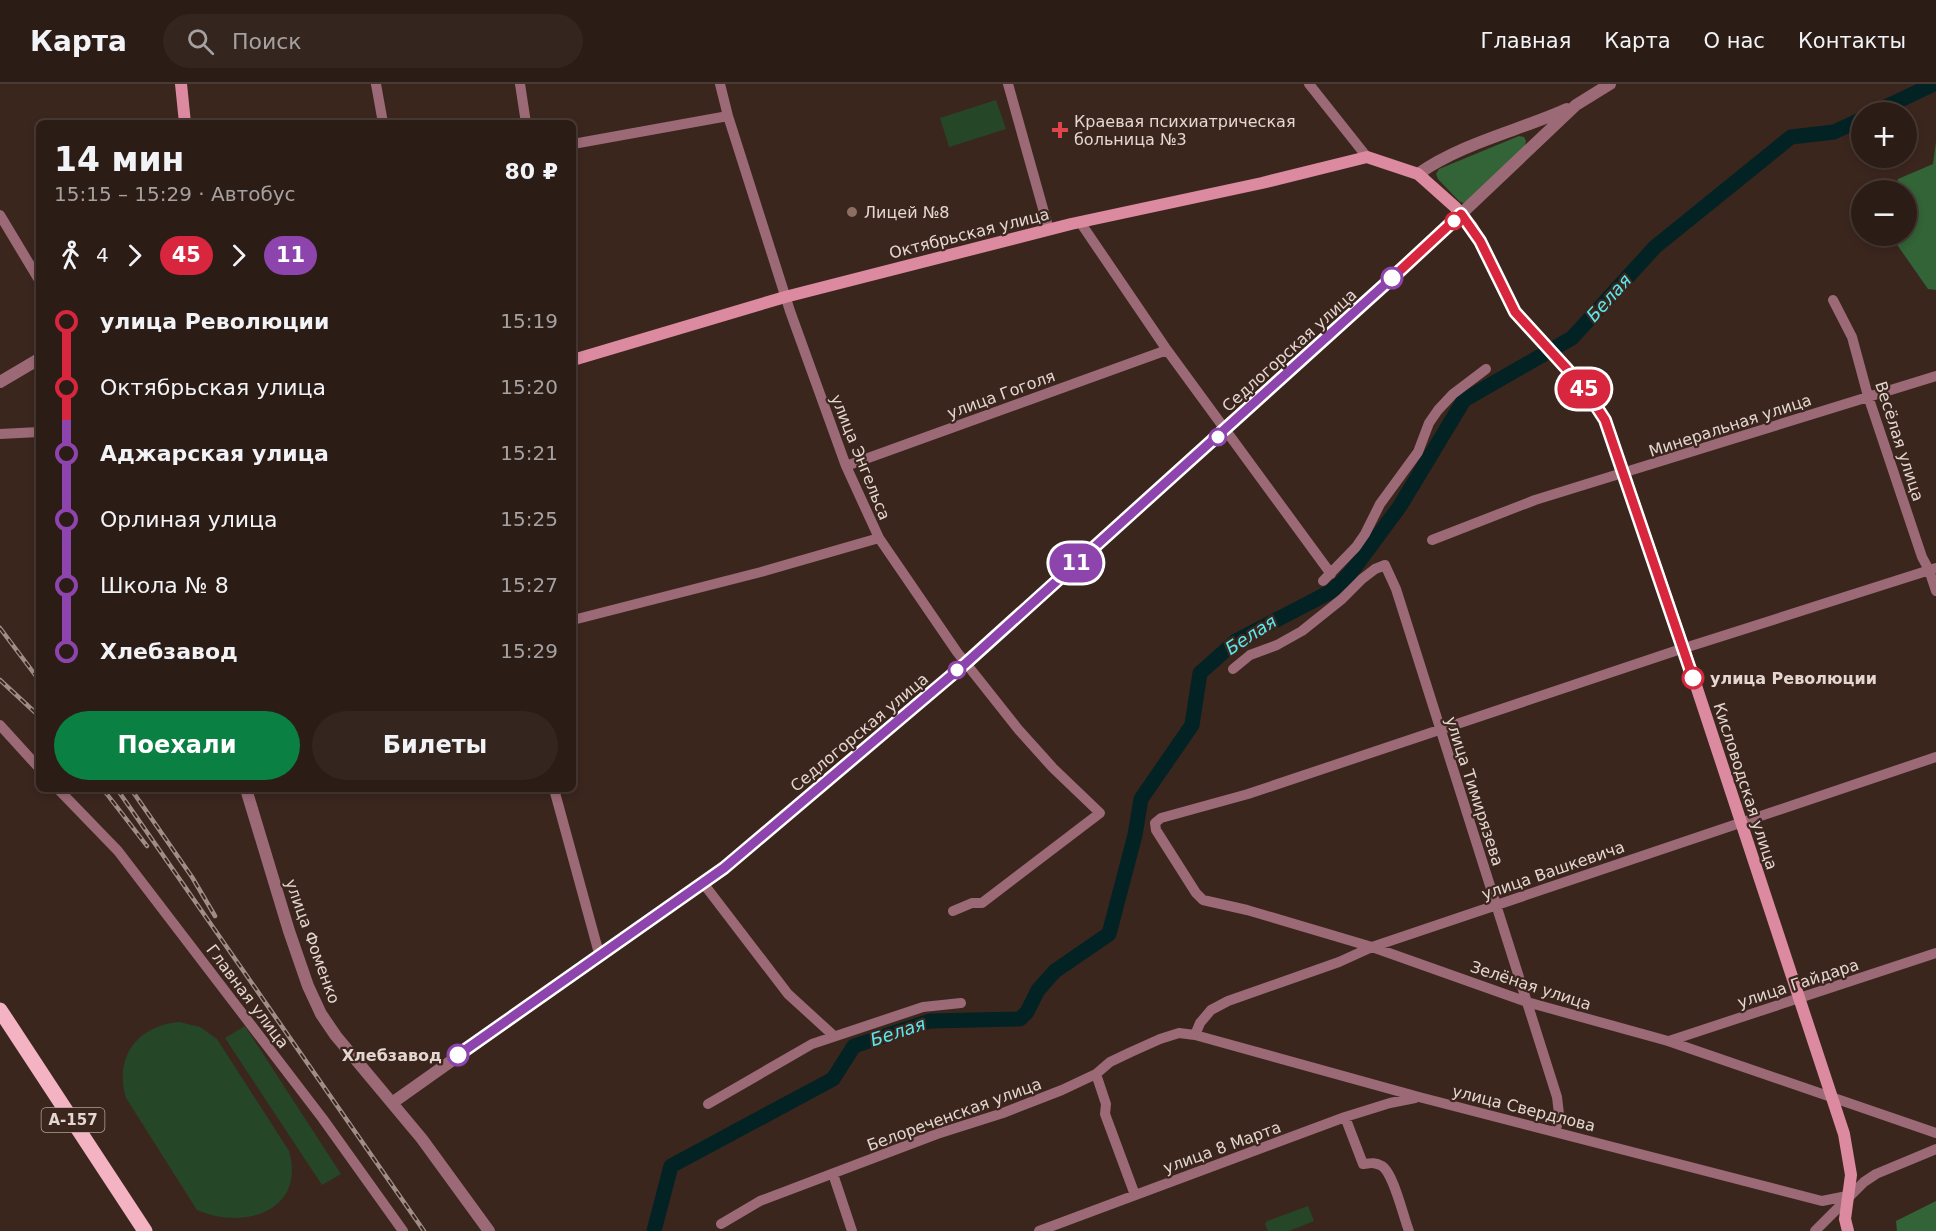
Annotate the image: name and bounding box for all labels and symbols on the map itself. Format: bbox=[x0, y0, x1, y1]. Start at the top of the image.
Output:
place label: Краевая психиатрическая больница №3 bbox=[1074, 112, 1296, 149]
marker: Краевая психиатрическая больница №3 bbox=[1051, 121, 1069, 139]
place label: Лицей №8 bbox=[864, 203, 949, 222]
street label: Октябрьская улица bbox=[887, 204, 1051, 263]
marker: Лицей №8 bbox=[845, 205, 859, 219]
unlabelled marker bbox=[1445, 212, 1463, 230]
unlabelled marker bbox=[1381, 267, 1403, 289]
water label: Белая bbox=[1582, 269, 1636, 326]
street label: Седлогорская улица bbox=[1218, 285, 1360, 416]
street label: улица Гоголя bbox=[945, 366, 1058, 423]
line badge: 45 bbox=[1557, 370, 1611, 408]
street label: Весёлая улица bbox=[1871, 379, 1928, 504]
street label: Минеральная улица bbox=[1646, 390, 1814, 461]
street label: улица Энгельса bbox=[827, 391, 894, 523]
unlabelled marker bbox=[1209, 428, 1227, 446]
line badge: 11 bbox=[1049, 544, 1103, 582]
water label: Белая bbox=[1221, 610, 1280, 659]
unlabelled marker bbox=[948, 661, 966, 679]
marker: улица Революции bbox=[1682, 667, 1704, 689]
street label: Седлогорская улица bbox=[786, 669, 932, 796]
place label: улица Революции bbox=[1710, 669, 1877, 688]
street label: Кисловодская улица bbox=[1710, 700, 1782, 872]
street label: улица Тимирязева bbox=[1441, 714, 1508, 868]
street label: улица Вашкевича bbox=[1479, 837, 1627, 904]
street label: улица Фоменко bbox=[281, 876, 344, 1006]
street label: Главная улица bbox=[202, 941, 293, 1052]
street label: улица Гайдара bbox=[1735, 955, 1861, 1012]
street label: Зелёная улица bbox=[1468, 957, 1594, 1014]
water label: Белая bbox=[868, 1013, 928, 1050]
marker: Хлебзавод bbox=[447, 1044, 469, 1066]
place label: Хлебзавод bbox=[342, 1046, 442, 1065]
street label: Белореченская улица bbox=[864, 1074, 1044, 1155]
street label: улица Свердлова bbox=[1450, 1082, 1597, 1135]
road number: А-157 bbox=[42, 1108, 104, 1132]
street label: улица 8 Марта bbox=[1161, 1117, 1284, 1178]

